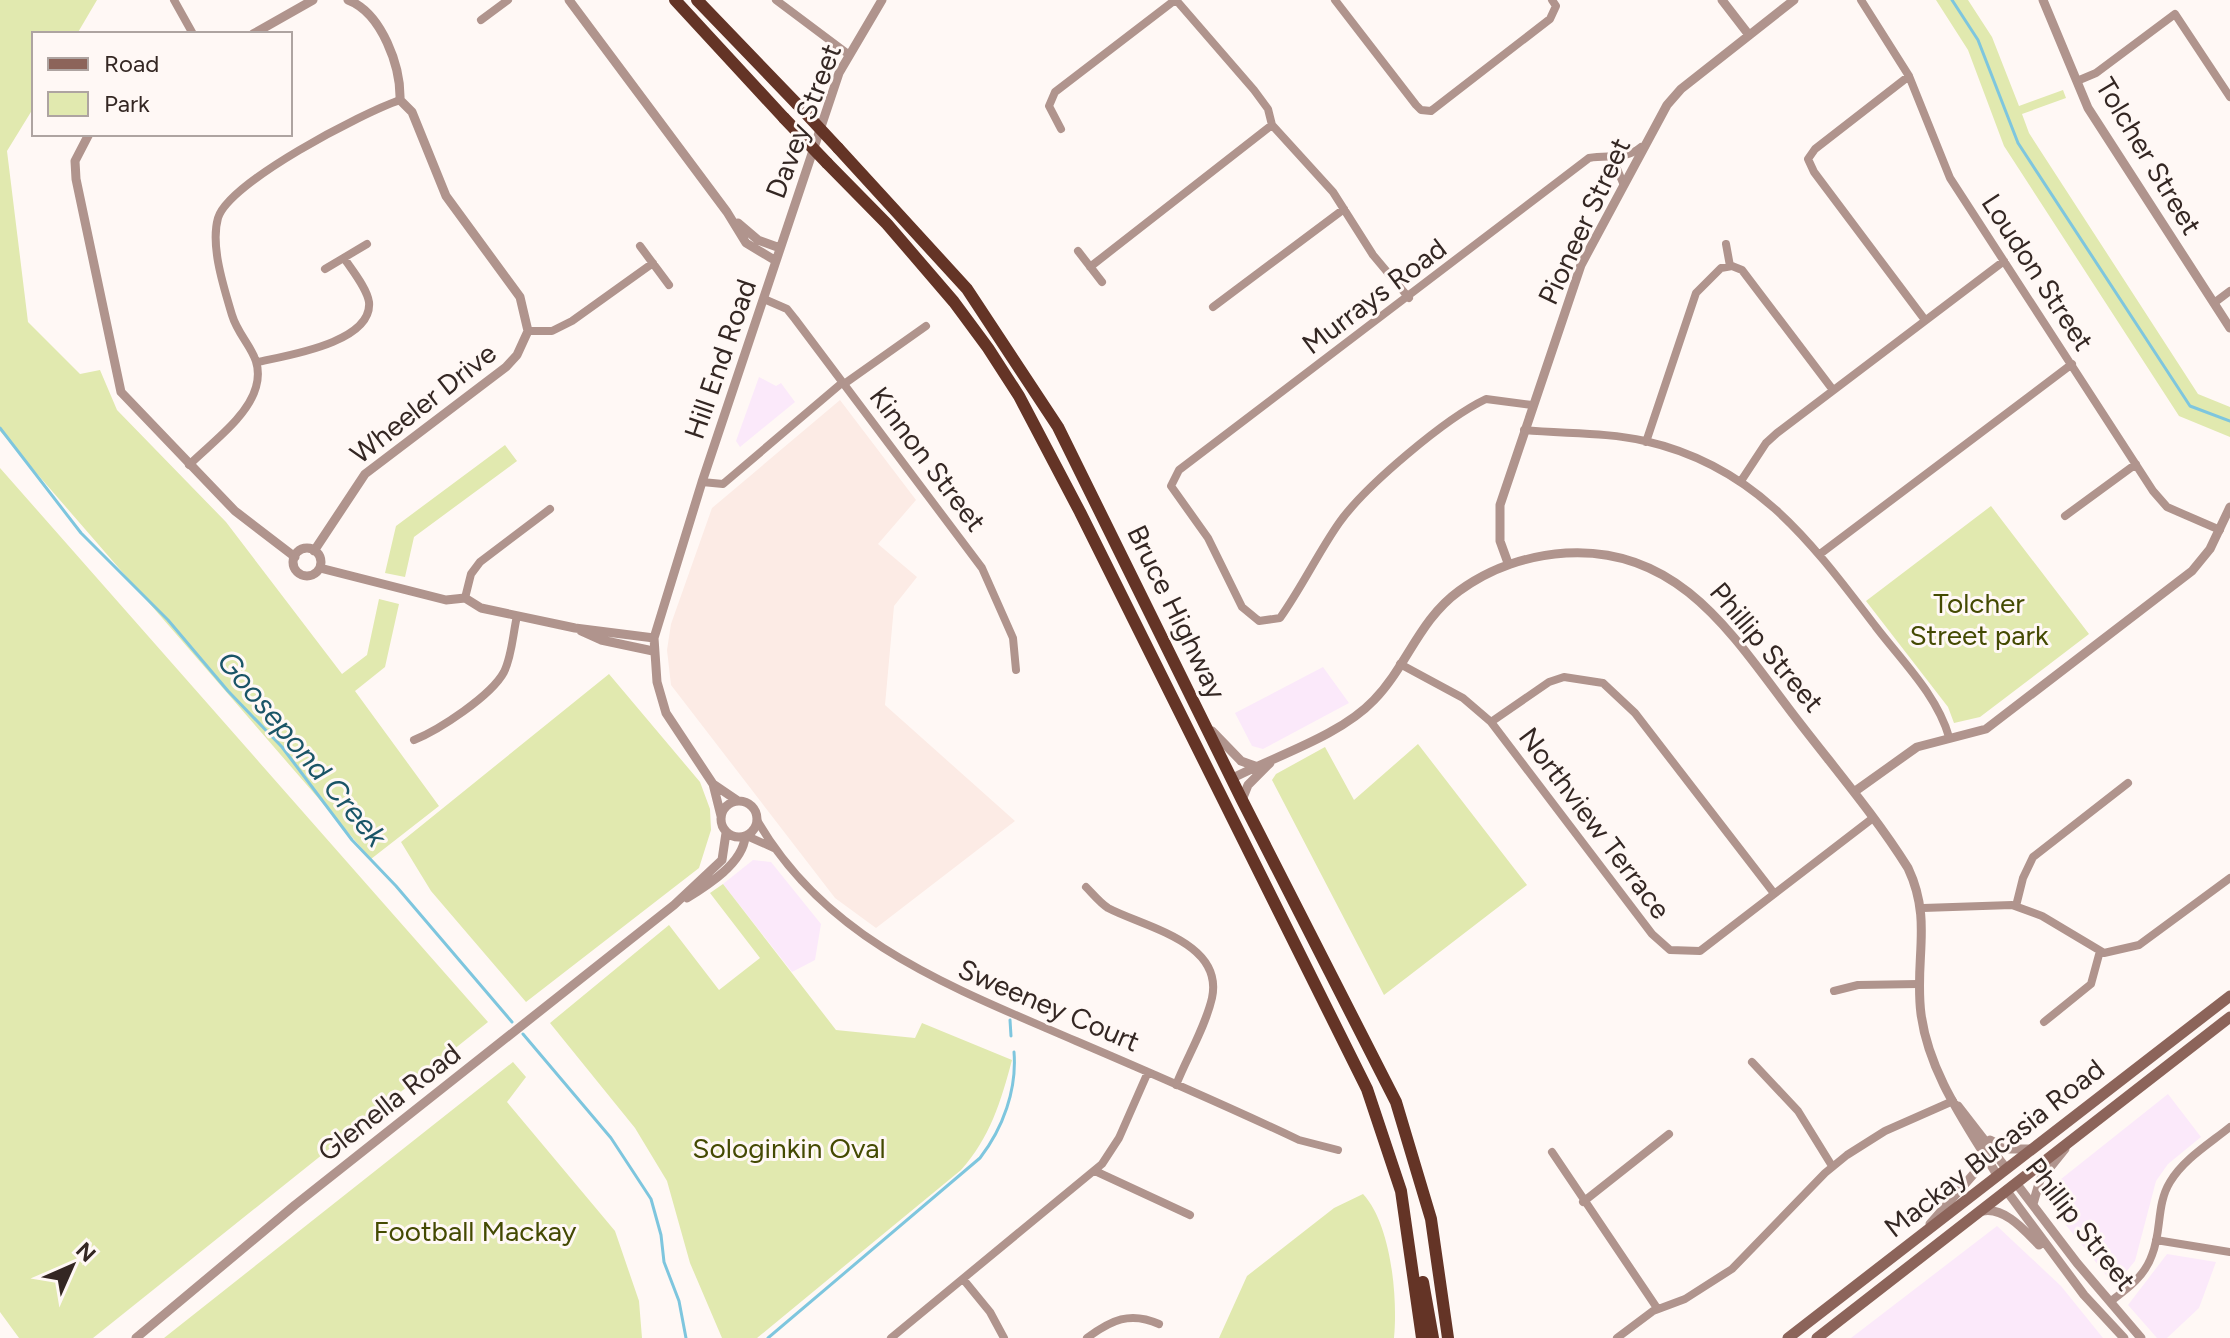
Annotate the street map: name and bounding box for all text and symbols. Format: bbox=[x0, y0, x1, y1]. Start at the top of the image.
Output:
legend bbox=[32, 32, 292, 136]
street label: Davey Street bbox=[758, 39, 848, 203]
text: Road bbox=[104, 49, 159, 78]
street label: Tolcher Street bbox=[2089, 71, 2209, 241]
text: Park bbox=[104, 89, 150, 118]
street label: Pioneer Street bbox=[1531, 132, 1637, 310]
street label: Loudon Street bbox=[1975, 187, 2101, 357]
street label: Murrays Road bbox=[1295, 231, 1453, 361]
street label: Hill End Road bbox=[677, 275, 763, 443]
street label: Wheeler Drive bbox=[343, 336, 503, 470]
street label: Kinnon Street bbox=[863, 380, 993, 538]
street label: Bruce Highway bbox=[1120, 519, 1234, 705]
street label: Phillip Street bbox=[1703, 575, 1831, 719]
park label: Tolcher Street park bbox=[1909, 586, 2049, 652]
water label: Goosepond Creek bbox=[210, 643, 396, 855]
street label: Northview Terrace bbox=[1512, 721, 1678, 925]
street label: Sweeney Court bbox=[953, 952, 1145, 1058]
street label: Glenella Road bbox=[311, 1036, 467, 1168]
street label: Mackay Bucasia Road bbox=[1877, 1052, 2111, 1244]
park label: Sologinkin Oval bbox=[692, 1131, 886, 1165]
street label: Phillip Street bbox=[2019, 1151, 2143, 1297]
park label: Football Mackay bbox=[373, 1214, 577, 1248]
north arrow bbox=[32, 1226, 112, 1306]
text: N bbox=[70, 1237, 101, 1268]

